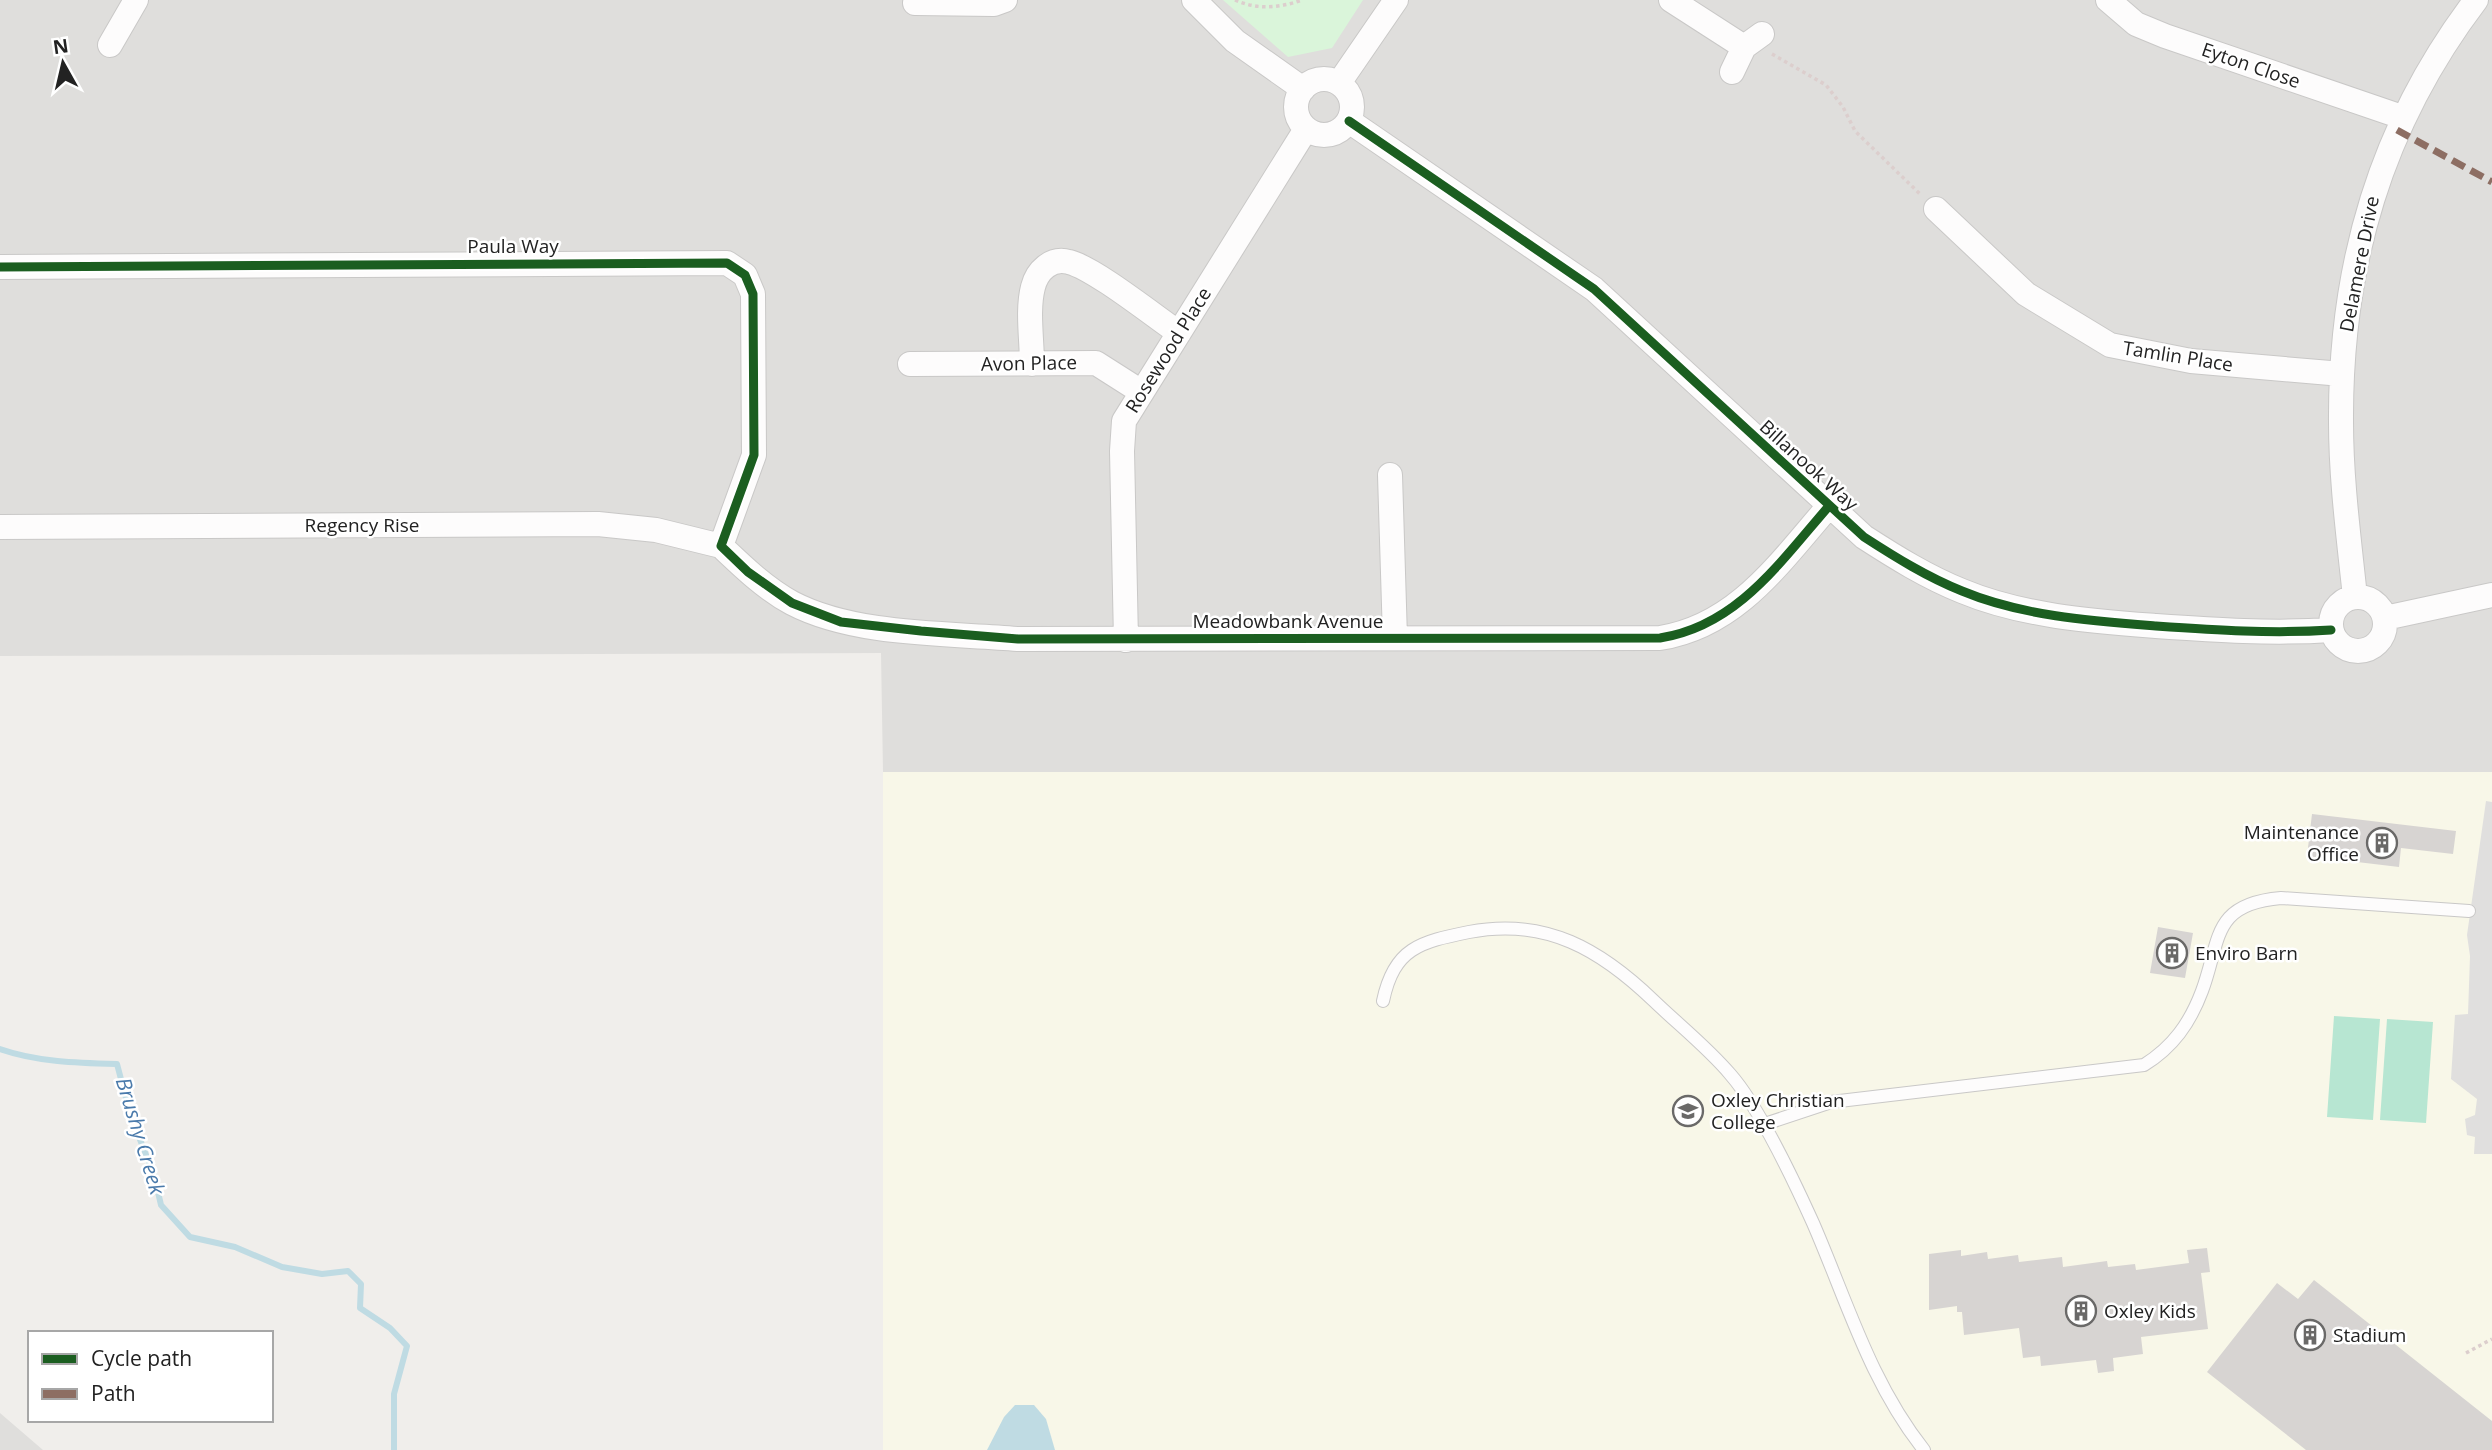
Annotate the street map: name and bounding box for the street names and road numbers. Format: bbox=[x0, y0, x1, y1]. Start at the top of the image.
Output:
street label: Eyton Close bbox=[2198, 36, 2304, 94]
street label: Delamere Drive bbox=[2333, 194, 2385, 334]
street label: Paula Way bbox=[467, 233, 559, 259]
street label: Rosewood Place bbox=[1119, 282, 1217, 418]
street label: Tamlin Place bbox=[2121, 334, 2235, 378]
street label: Avon Place bbox=[981, 349, 1077, 377]
street label: Billanook Way bbox=[1754, 414, 1864, 517]
street label: Regency Rise bbox=[305, 512, 419, 538]
street label: Meadowbank Avenue bbox=[1193, 608, 1384, 634]

